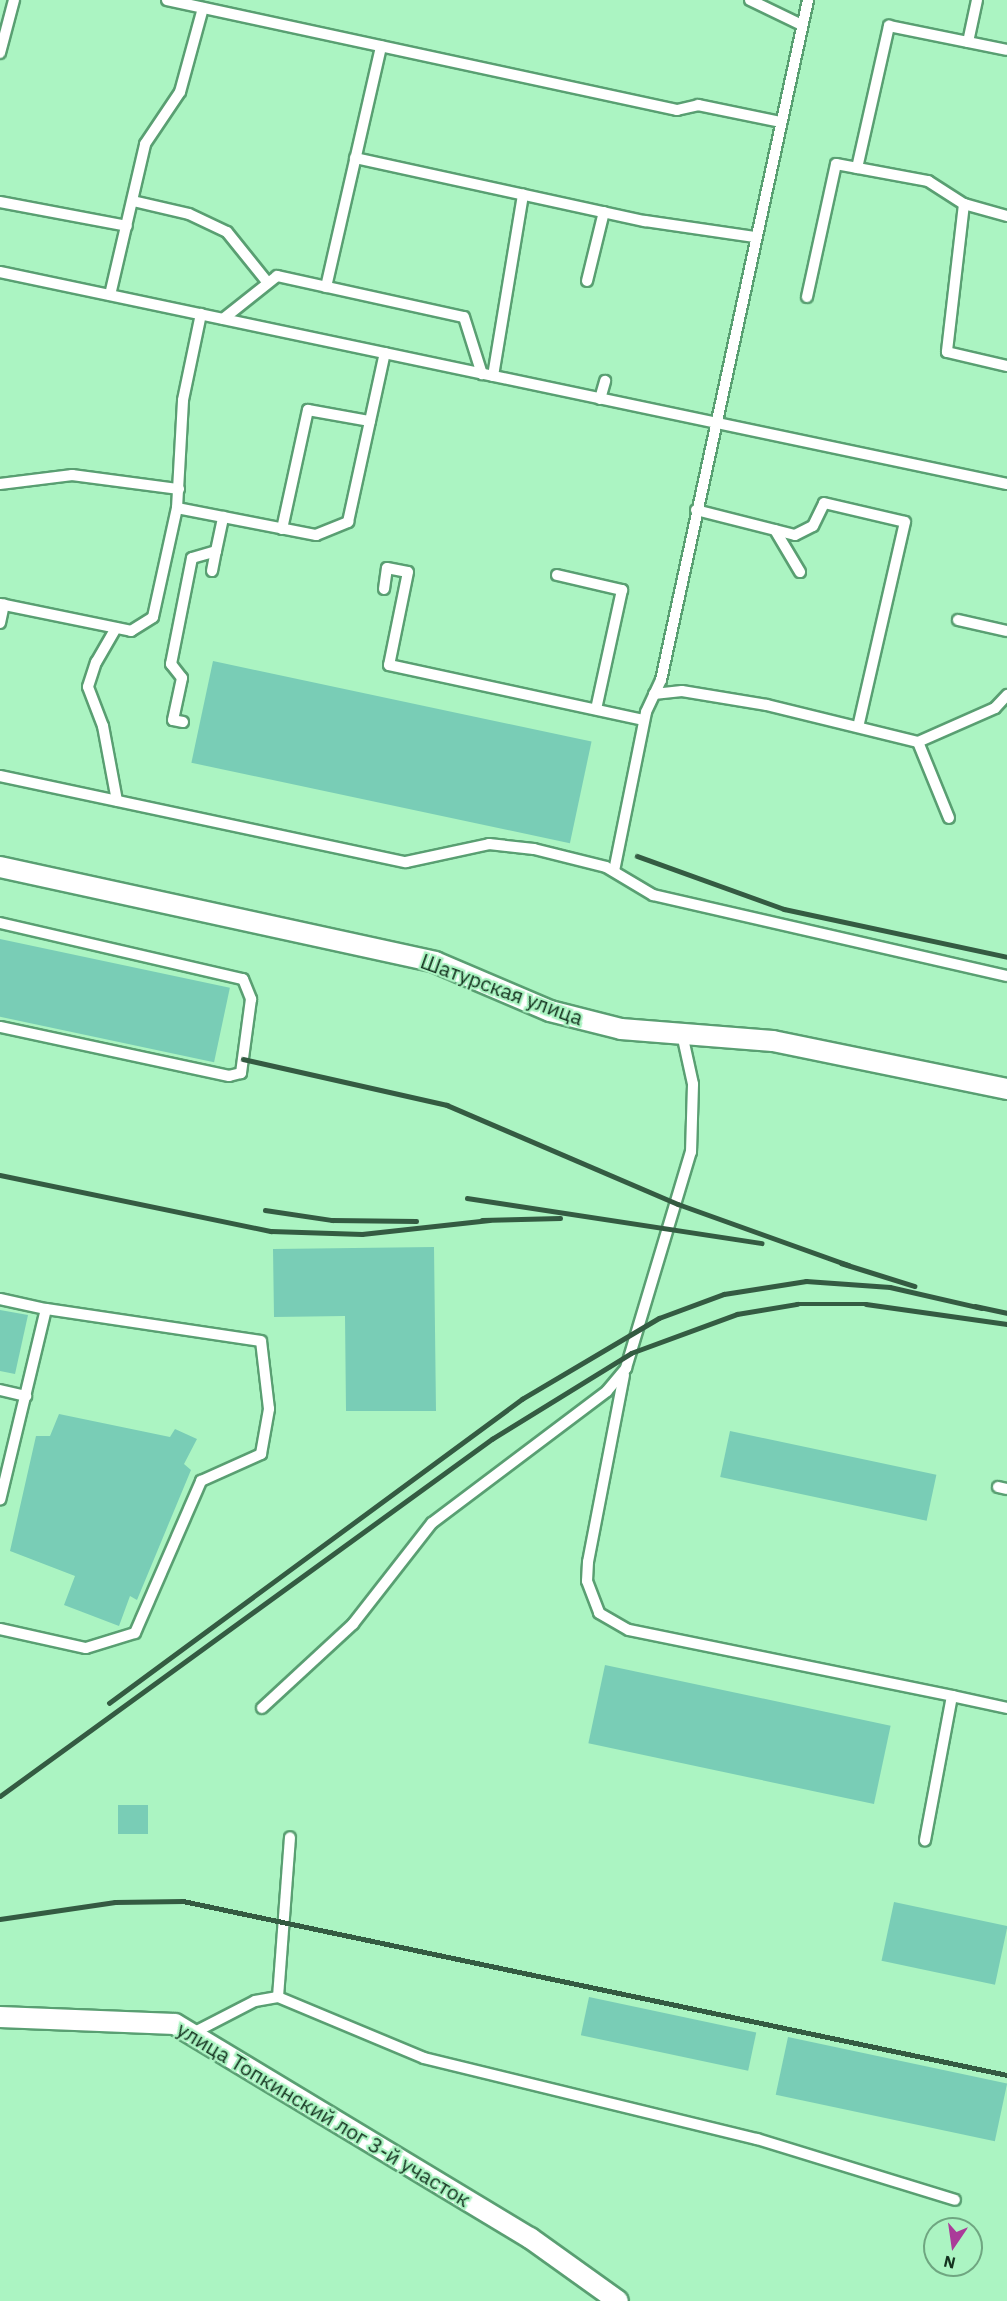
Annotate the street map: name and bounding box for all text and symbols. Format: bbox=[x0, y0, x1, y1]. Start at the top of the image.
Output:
street label: Шатурская улица bbox=[417, 948, 587, 1030]
street label: улица Топкинский лог 3-й участок bbox=[173, 2016, 475, 2212]
north arrow bbox=[923, 2217, 983, 2277]
text: N bbox=[942, 2252, 957, 2274]

